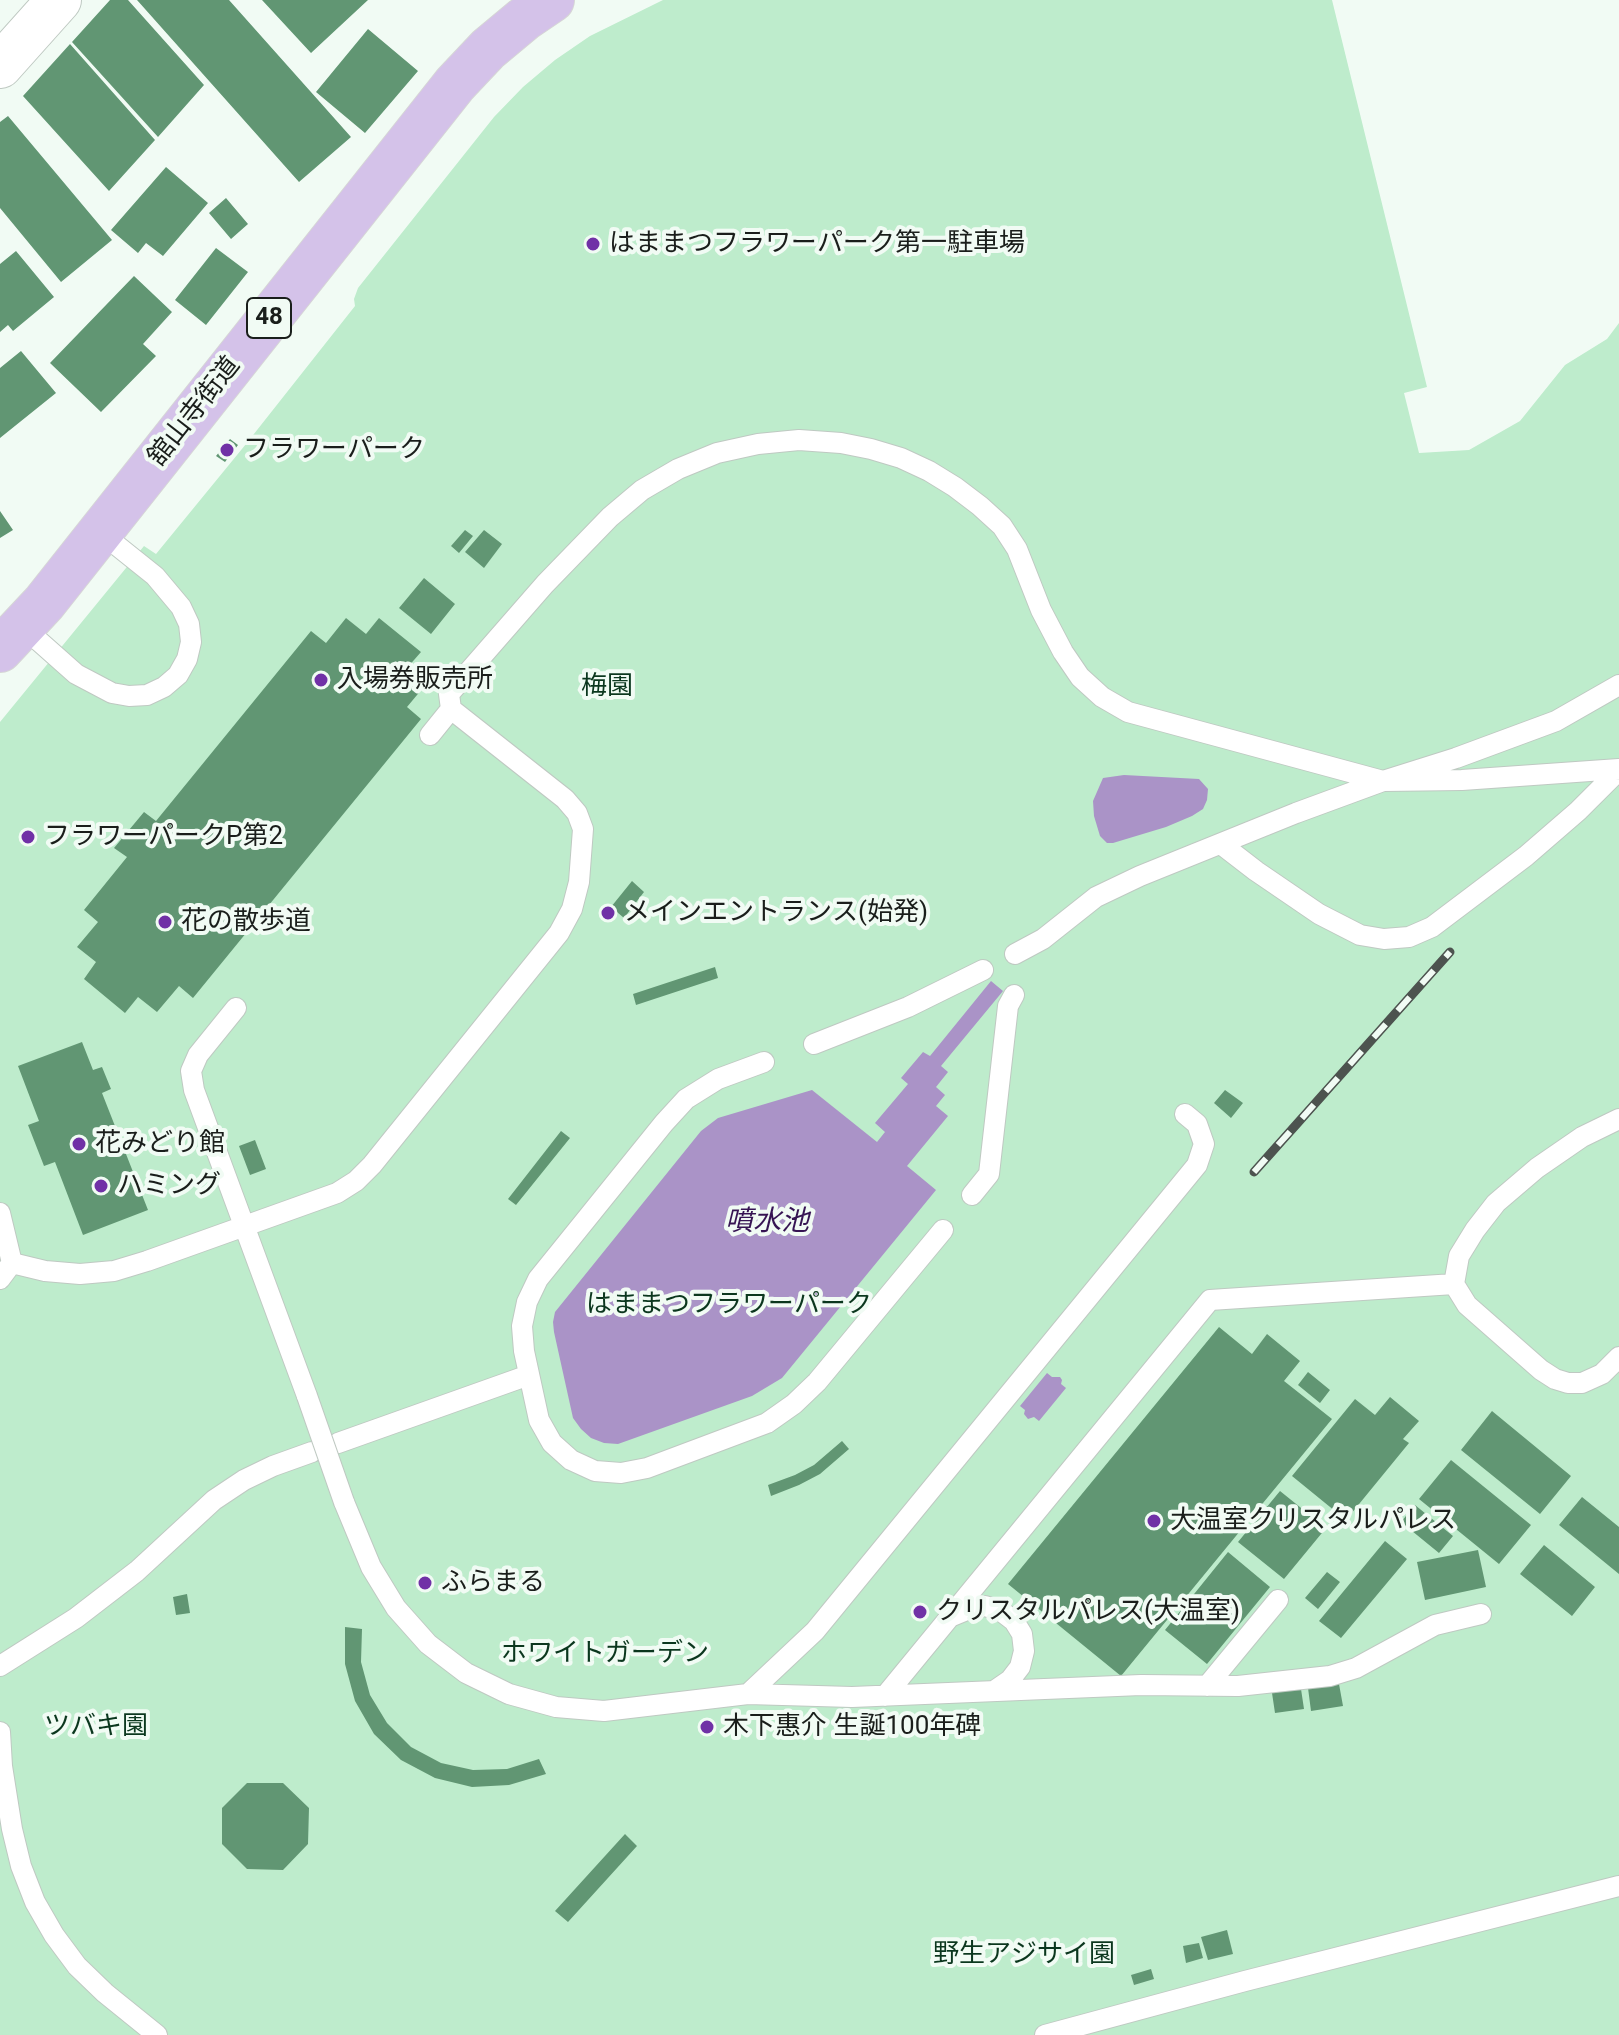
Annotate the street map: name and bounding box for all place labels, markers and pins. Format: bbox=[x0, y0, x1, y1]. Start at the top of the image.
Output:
place label: はままつフラワーパーク第一駐車場 bbox=[609, 228, 1025, 260]
marker: はままつフラワーパーク第一駐車場 bbox=[584, 235, 602, 253]
place label: フラワーパーク bbox=[243, 434, 425, 466]
marker: フラワーパーク bbox=[218, 441, 236, 459]
place label: 入場券販売所 bbox=[337, 664, 493, 696]
marker: 入場券販売所 bbox=[312, 671, 330, 689]
place label: フラワーパークP第2 bbox=[44, 821, 283, 853]
marker: フラワーパークP第2 bbox=[19, 828, 37, 846]
place label: メインエントランス(始発) bbox=[624, 897, 928, 929]
marker: メインエントランス(始発) bbox=[599, 904, 617, 922]
place label: 花の散歩道 bbox=[181, 906, 311, 938]
marker: 花の散歩道 bbox=[156, 913, 174, 931]
place label: 花みどり館 bbox=[95, 1128, 225, 1160]
marker: 花みどり館 bbox=[70, 1135, 88, 1153]
place label: ハミング bbox=[117, 1170, 221, 1202]
marker: ハミング bbox=[92, 1177, 110, 1195]
place label: 大温室クリスタルパレス bbox=[1170, 1505, 1456, 1537]
marker: 大温室クリスタルパレス bbox=[1145, 1512, 1163, 1530]
place label: ふらまる bbox=[441, 1567, 545, 1599]
marker: ふらまる bbox=[416, 1574, 434, 1592]
place label: クリスタルパレス(大温室) bbox=[936, 1596, 1240, 1628]
marker: クリスタルパレス(大温室) bbox=[911, 1603, 929, 1621]
place label: 木下惠介 生誕100年碑 bbox=[723, 1711, 981, 1743]
marker: 木下惠介 生誕100年碑 bbox=[698, 1718, 716, 1736]

